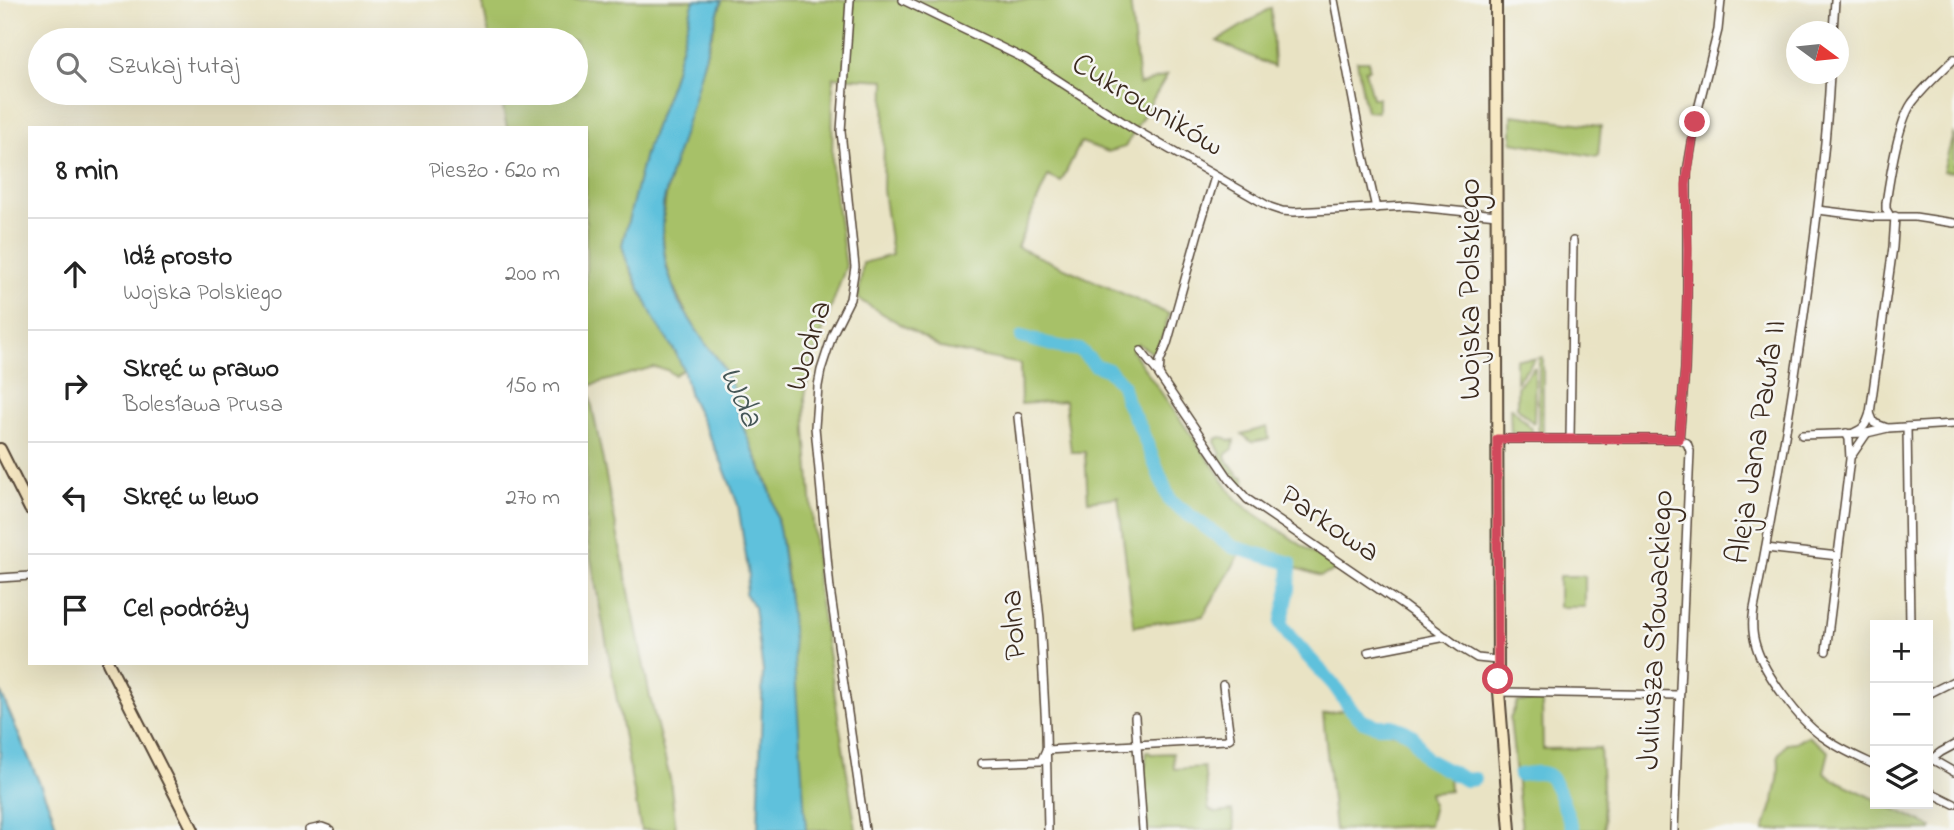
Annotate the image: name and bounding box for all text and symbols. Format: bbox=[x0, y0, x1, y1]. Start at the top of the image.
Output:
north arrow bbox=[1786, 21, 1849, 84]
search box bbox=[28, 28, 588, 105]
street label: Cukrowników bbox=[1062, 42, 1232, 170]
icon: search bbox=[52, 48, 90, 86]
text: Szukaj tutaj bbox=[108, 48, 239, 86]
route end bbox=[1679, 106, 1710, 137]
text: 8 min bbox=[56, 150, 118, 194]
text: Pieszo · 620 m bbox=[429, 155, 560, 188]
street label: Wojska Polskiego bbox=[1448, 178, 1495, 400]
text: Idź prosto bbox=[123, 239, 232, 277]
icon: ahead bbox=[56, 255, 94, 293]
text: 200 m bbox=[505, 258, 560, 291]
text: Wojska Polskiego bbox=[123, 277, 282, 310]
street label: Wodna bbox=[774, 295, 846, 397]
street label: Aleja Jana Pawła II bbox=[1715, 316, 1801, 568]
text: Skręć w prawo bbox=[123, 351, 279, 389]
water label: Wda bbox=[705, 359, 775, 436]
icon: right bbox=[56, 367, 94, 405]
text: 150 m bbox=[506, 370, 560, 403]
text: Bolesława Prusa bbox=[123, 389, 283, 422]
street label: Parkowa bbox=[1269, 474, 1389, 576]
icon: left bbox=[56, 479, 94, 517]
text: Skręć w lewo bbox=[123, 479, 259, 517]
text: 270 m bbox=[506, 482, 560, 515]
street label: Juliusza Słowackiego bbox=[1626, 489, 1688, 771]
street label: Polna bbox=[989, 588, 1041, 662]
icon: arrive bbox=[56, 591, 94, 629]
text: Cel podróży bbox=[123, 591, 249, 629]
map controls bbox=[1870, 620, 1933, 809]
button: + bbox=[1870, 620, 1933, 683]
route start bbox=[1482, 663, 1513, 694]
button: − bbox=[1870, 683, 1933, 746]
button: layers bbox=[1870, 746, 1933, 809]

